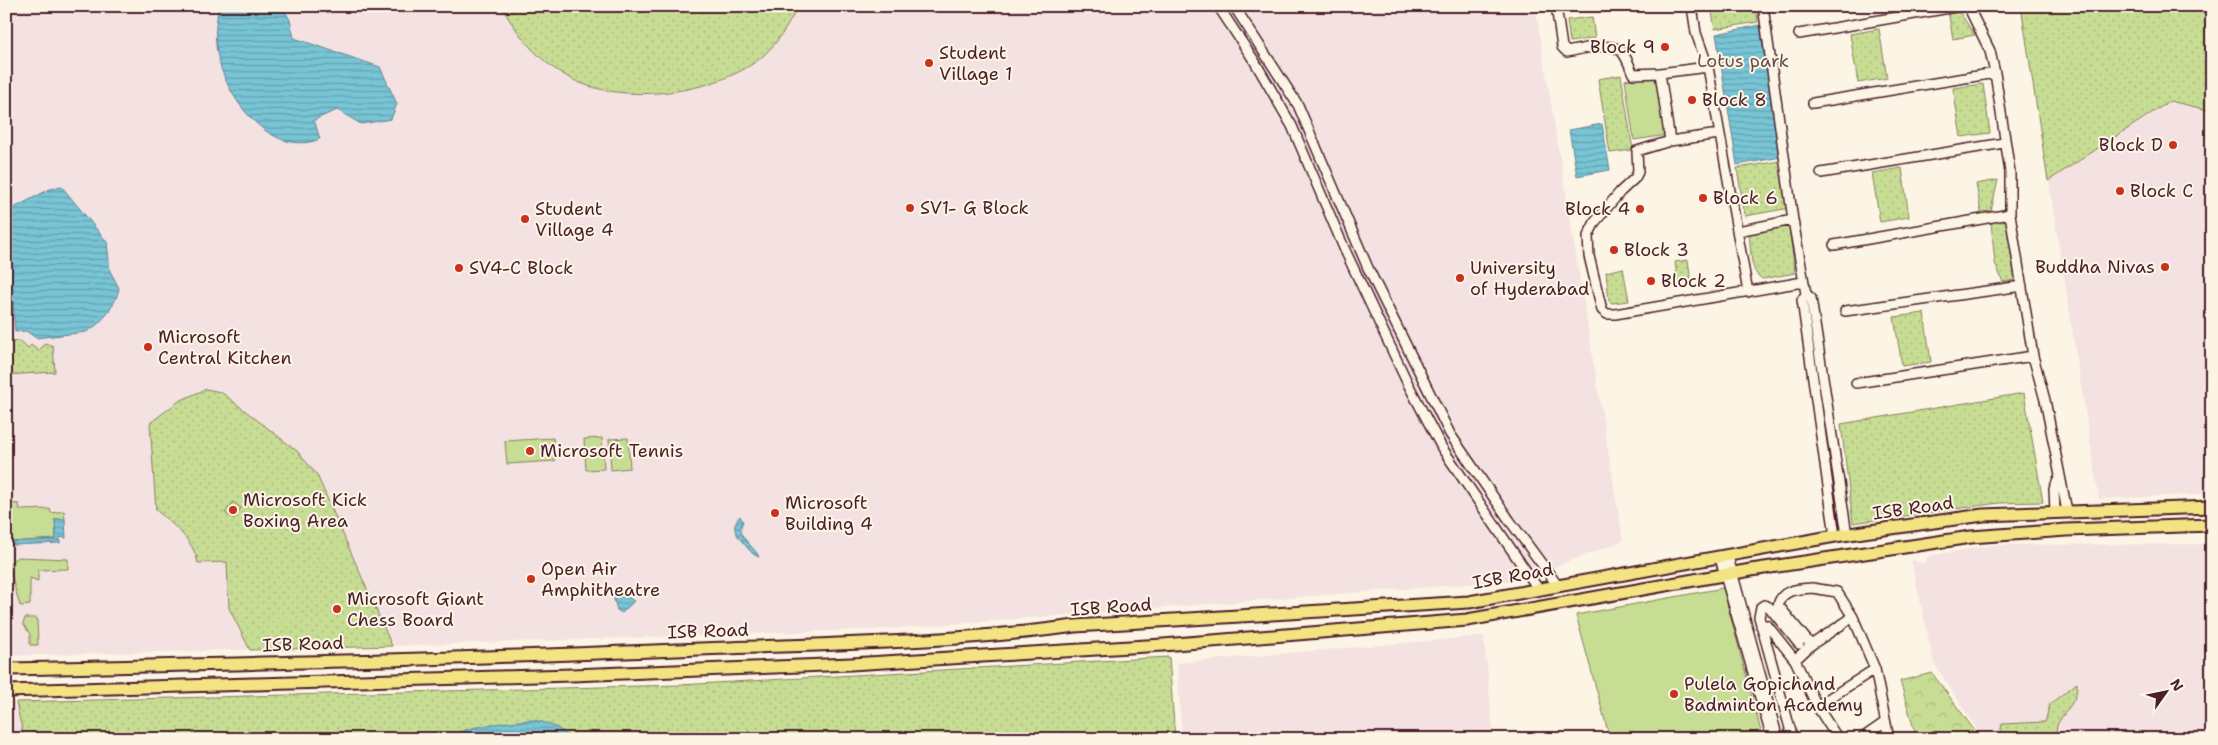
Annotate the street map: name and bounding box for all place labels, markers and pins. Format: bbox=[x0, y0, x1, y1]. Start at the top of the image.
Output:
place label: Block 9 bbox=[1590, 35, 1655, 59]
place label: Student Village 1 bbox=[939, 41, 1013, 86]
marker: Block 9 bbox=[1659, 41, 1671, 53]
marker: Student Village 1 bbox=[923, 57, 935, 69]
place label: Block 8 bbox=[1702, 88, 1767, 112]
marker: Block 8 bbox=[1686, 94, 1698, 106]
place label: Block D bbox=[2099, 133, 2163, 157]
marker: Block D bbox=[2167, 139, 2179, 151]
place label: Block C bbox=[2130, 179, 2193, 203]
marker: Block C bbox=[2114, 185, 2126, 197]
place label: Block 6 bbox=[1713, 186, 1778, 210]
marker: Block 6 bbox=[1697, 192, 1709, 204]
place label: SV1- G Block bbox=[920, 196, 1029, 220]
place label: Student Village 4 bbox=[535, 197, 614, 242]
place label: Block 4 bbox=[1565, 197, 1630, 221]
marker: SV1- G Block bbox=[904, 202, 916, 214]
marker: Block 4 bbox=[1634, 203, 1646, 215]
marker: Student Village 4 bbox=[519, 213, 531, 225]
place label: Block 3 bbox=[1624, 238, 1689, 262]
marker: Block 3 bbox=[1608, 244, 1620, 256]
place label: Buddha Nivas bbox=[2035, 255, 2155, 279]
place label: SV4-C Block bbox=[469, 256, 573, 280]
place label: University of Hyderabad bbox=[1470, 256, 1589, 301]
marker: Buddha Nivas bbox=[2159, 261, 2171, 273]
marker: SV4-C Block bbox=[453, 262, 465, 274]
place label: Block 2 bbox=[1661, 269, 1726, 293]
marker: University of Hyderabad bbox=[1454, 272, 1466, 284]
marker: Block 2 bbox=[1645, 275, 1657, 287]
place label: Microsoft Central Kitchen bbox=[158, 325, 292, 370]
marker: Microsoft Central Kitchen bbox=[142, 341, 154, 353]
place label: Microsoft Tennis bbox=[540, 439, 683, 463]
marker: Microsoft Tennis bbox=[524, 445, 536, 457]
place label: Microsoft Kick Boxing Area bbox=[243, 488, 367, 533]
place label: Microsoft Building 4 bbox=[785, 491, 873, 536]
marker: Microsoft Kick Boxing Area bbox=[227, 504, 239, 516]
marker: Microsoft Building 4 bbox=[769, 507, 781, 519]
place label: Open Air Amphitheatre bbox=[541, 557, 660, 602]
marker: Open Air Amphitheatre bbox=[525, 573, 537, 585]
place label: Microsoft Giant Chess Board bbox=[347, 587, 484, 632]
marker: Microsoft Giant Chess Board bbox=[331, 603, 343, 615]
place label: Pulela Gopichand Badminton Academy bbox=[1684, 672, 1863, 717]
marker: Pulela Gopichand Badminton Academy bbox=[1668, 688, 1680, 700]

